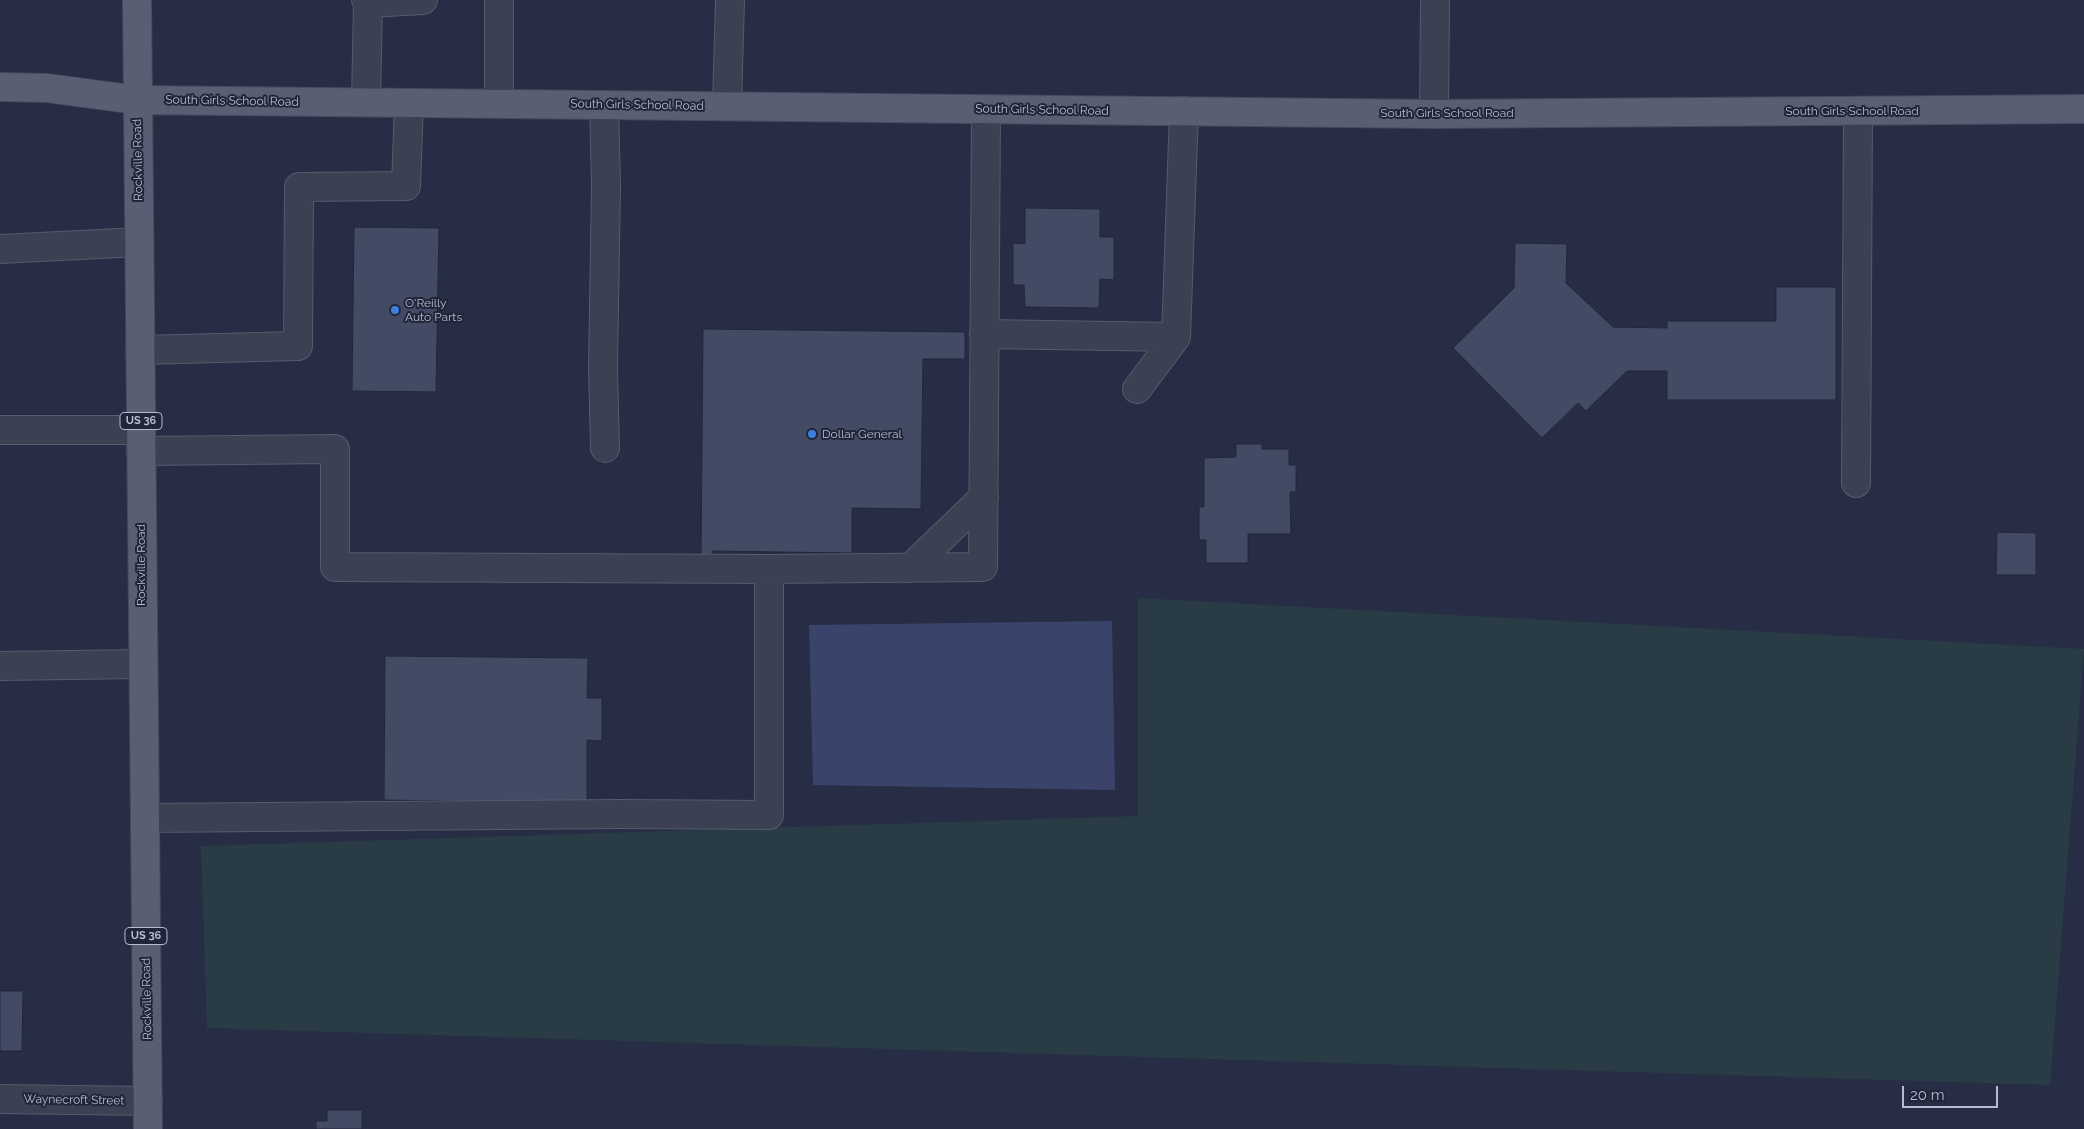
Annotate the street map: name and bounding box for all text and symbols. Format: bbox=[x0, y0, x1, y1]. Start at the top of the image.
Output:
street label: South Girls School Road bbox=[165, 93, 299, 109]
street label: South Girls School Road bbox=[570, 97, 704, 113]
street label: South Girls School Road bbox=[975, 102, 1109, 118]
street label: South Girls School Road bbox=[1785, 104, 1919, 118]
street label: South Girls School Road bbox=[1380, 106, 1514, 120]
street label: Rockville Road bbox=[130, 119, 146, 201]
place label: O'Reilly Auto Parts bbox=[405, 296, 462, 324]
marker: O'Reilly Auto Parts bbox=[389, 304, 401, 316]
road number: US 36 bbox=[120, 412, 162, 430]
place label: Dollar General bbox=[822, 427, 902, 441]
marker: Dollar General bbox=[806, 428, 818, 440]
street label: Rockville Road bbox=[134, 524, 148, 606]
road number: US 36 bbox=[125, 928, 167, 944]
street label: Rockville Road bbox=[139, 958, 155, 1040]
scale bar bbox=[1904, 1076, 2000, 1108]
text: 20 m bbox=[1910, 1086, 1945, 1104]
street label: Waynecroft Street bbox=[24, 1092, 124, 1108]

